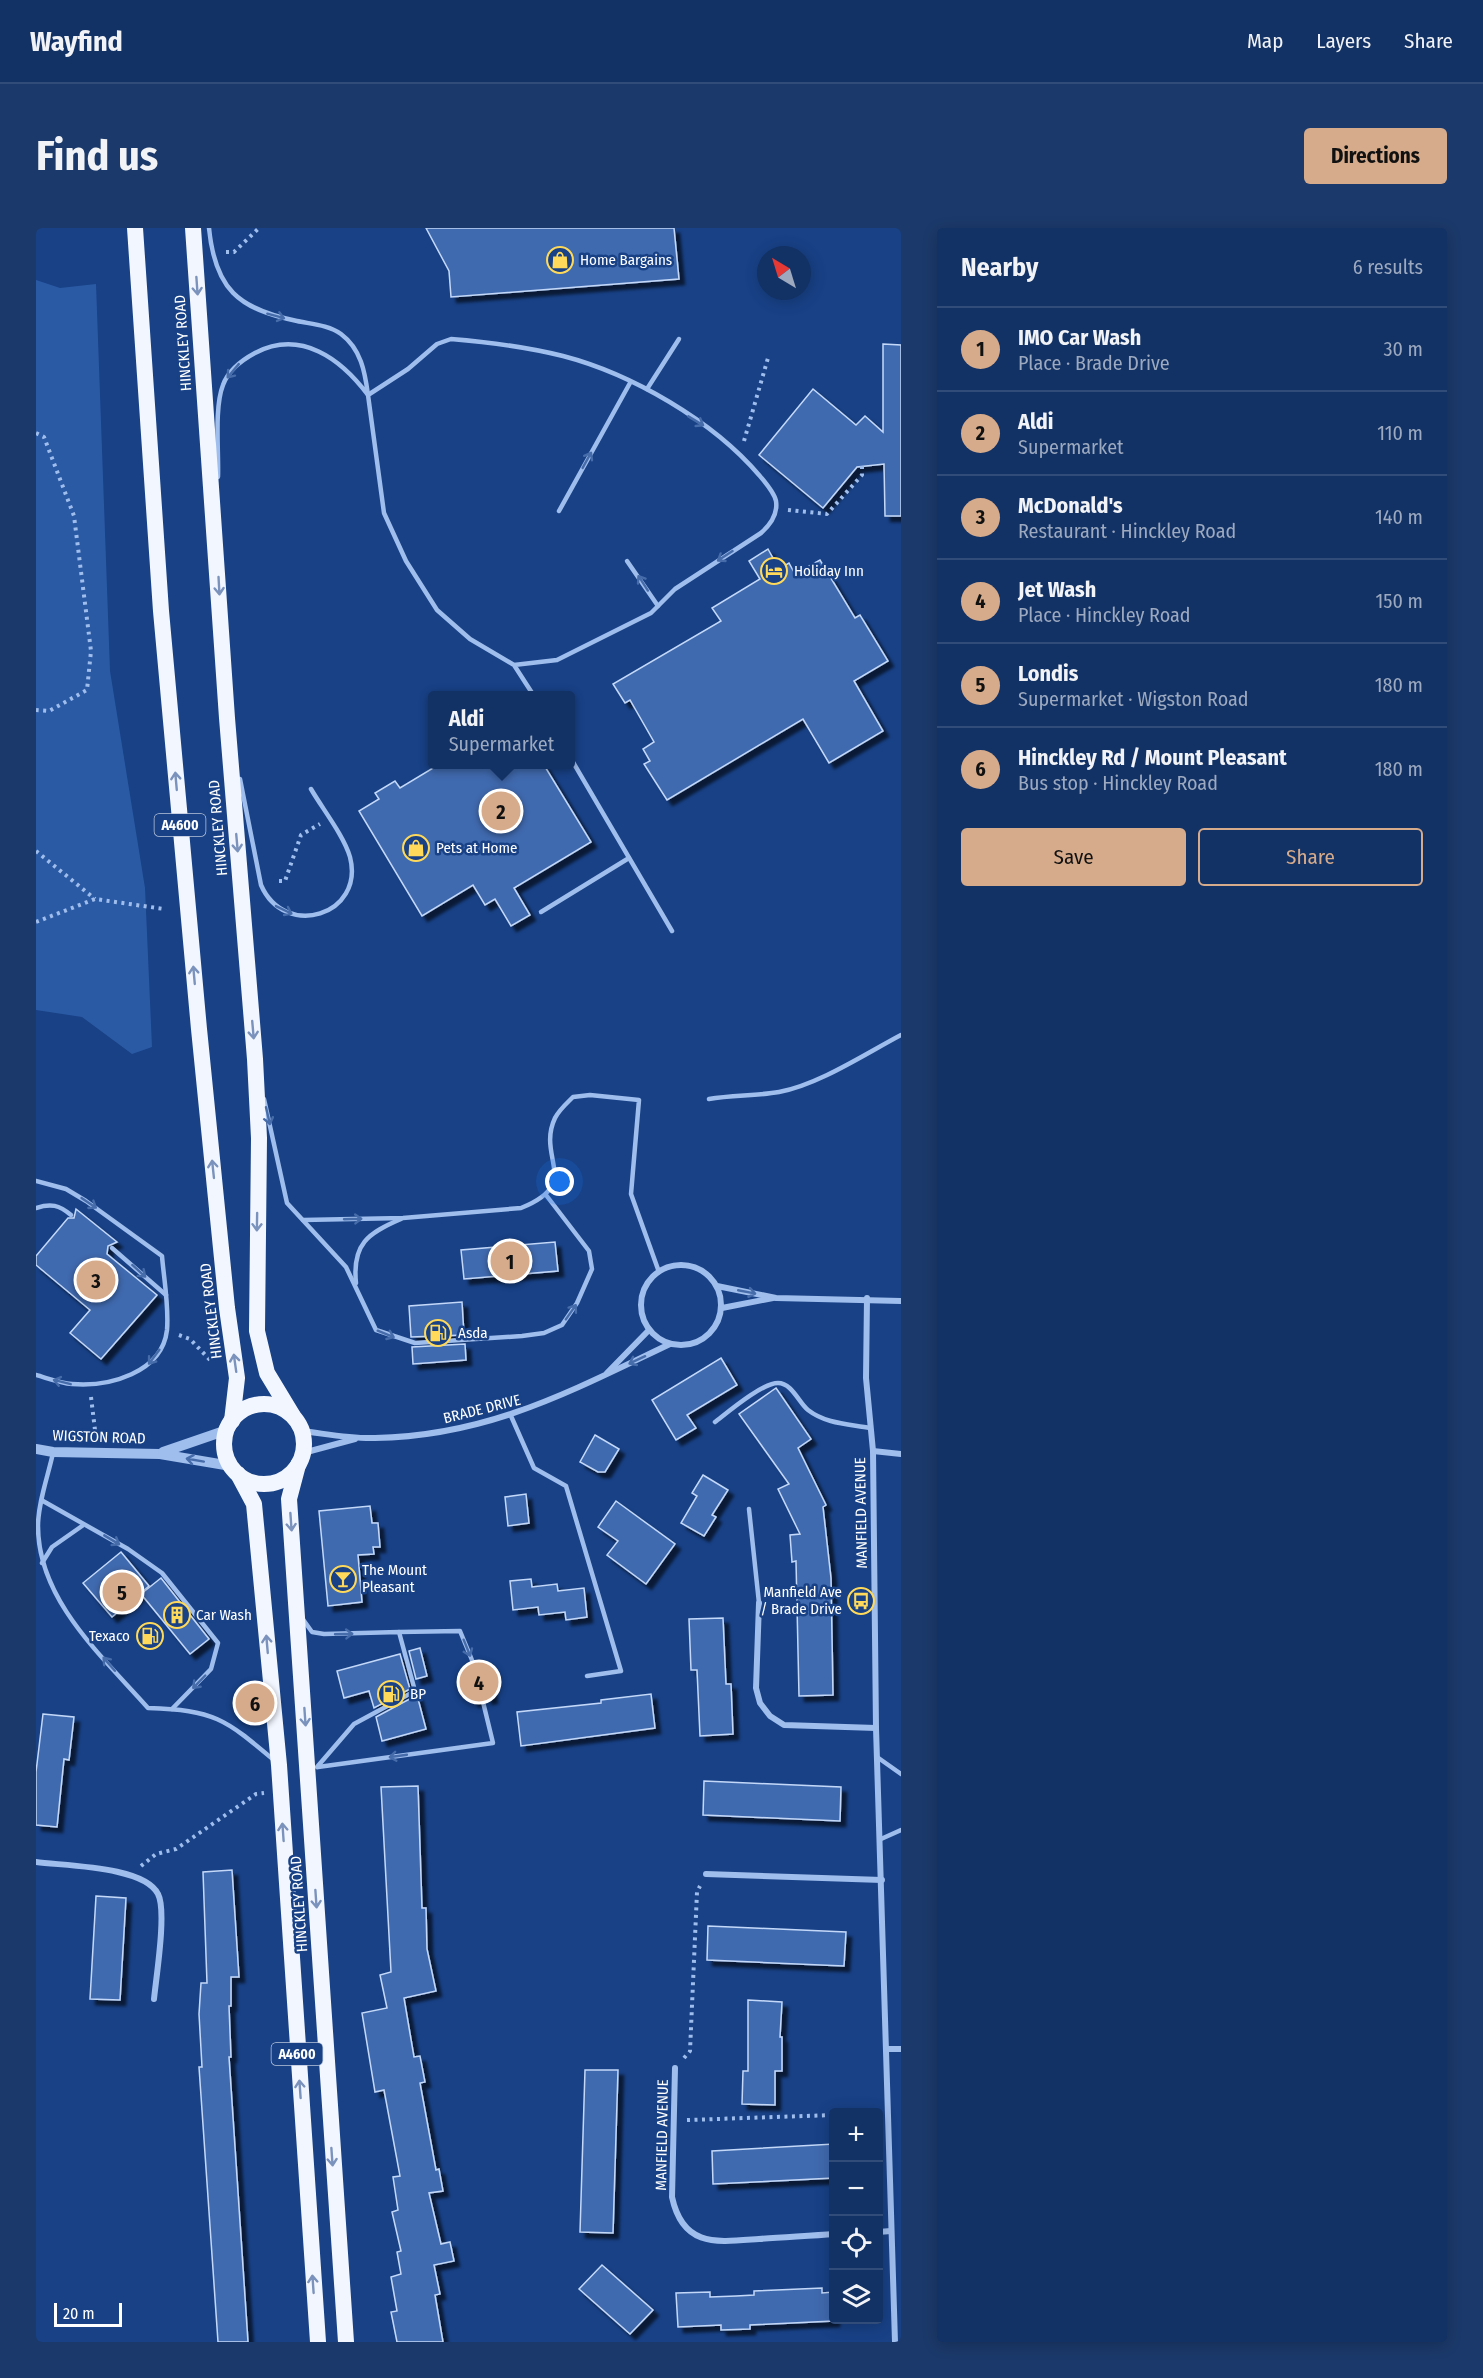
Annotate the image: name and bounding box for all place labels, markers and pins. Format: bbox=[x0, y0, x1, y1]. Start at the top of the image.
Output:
shop icon: Home Bargains bbox=[545, 245, 575, 275]
place label: Home Bargains bbox=[580, 251, 672, 269]
hotel icon: Holiday Inn bbox=[759, 556, 789, 586]
place label: Holiday Inn bbox=[794, 562, 864, 580]
pin: 2 bbox=[482, 788, 520, 834]
shop icon: Pets at Home bbox=[401, 833, 431, 863]
place label: Pets at Home bbox=[436, 839, 517, 857]
pin: 1 bbox=[490, 1238, 530, 1284]
pin: 3 bbox=[76, 1258, 116, 1302]
fuel station icon: Asda bbox=[423, 1318, 453, 1348]
place label: Asda bbox=[458, 1324, 488, 1342]
place label: The Mount Pleasant bbox=[362, 1561, 427, 1596]
bar icon: The Mount Pleasant bbox=[328, 1564, 358, 1594]
pin: 5 bbox=[102, 1570, 142, 1614]
place label: Manfield Ave / Brade Drive bbox=[760, 1583, 842, 1618]
bus stop icon: Manfield Ave / Brade Drive bbox=[846, 1586, 876, 1616]
building icon: Car Wash bbox=[162, 1600, 192, 1630]
place label: Car Wash bbox=[196, 1606, 252, 1624]
fuel station icon: Texaco bbox=[135, 1621, 165, 1651]
place label: Texaco bbox=[89, 1627, 130, 1645]
pin: 4 bbox=[460, 1660, 498, 1704]
fuel station icon: BP bbox=[376, 1679, 406, 1709]
pin: 6 bbox=[236, 1680, 274, 1726]
place label: BP bbox=[410, 1685, 426, 1703]

